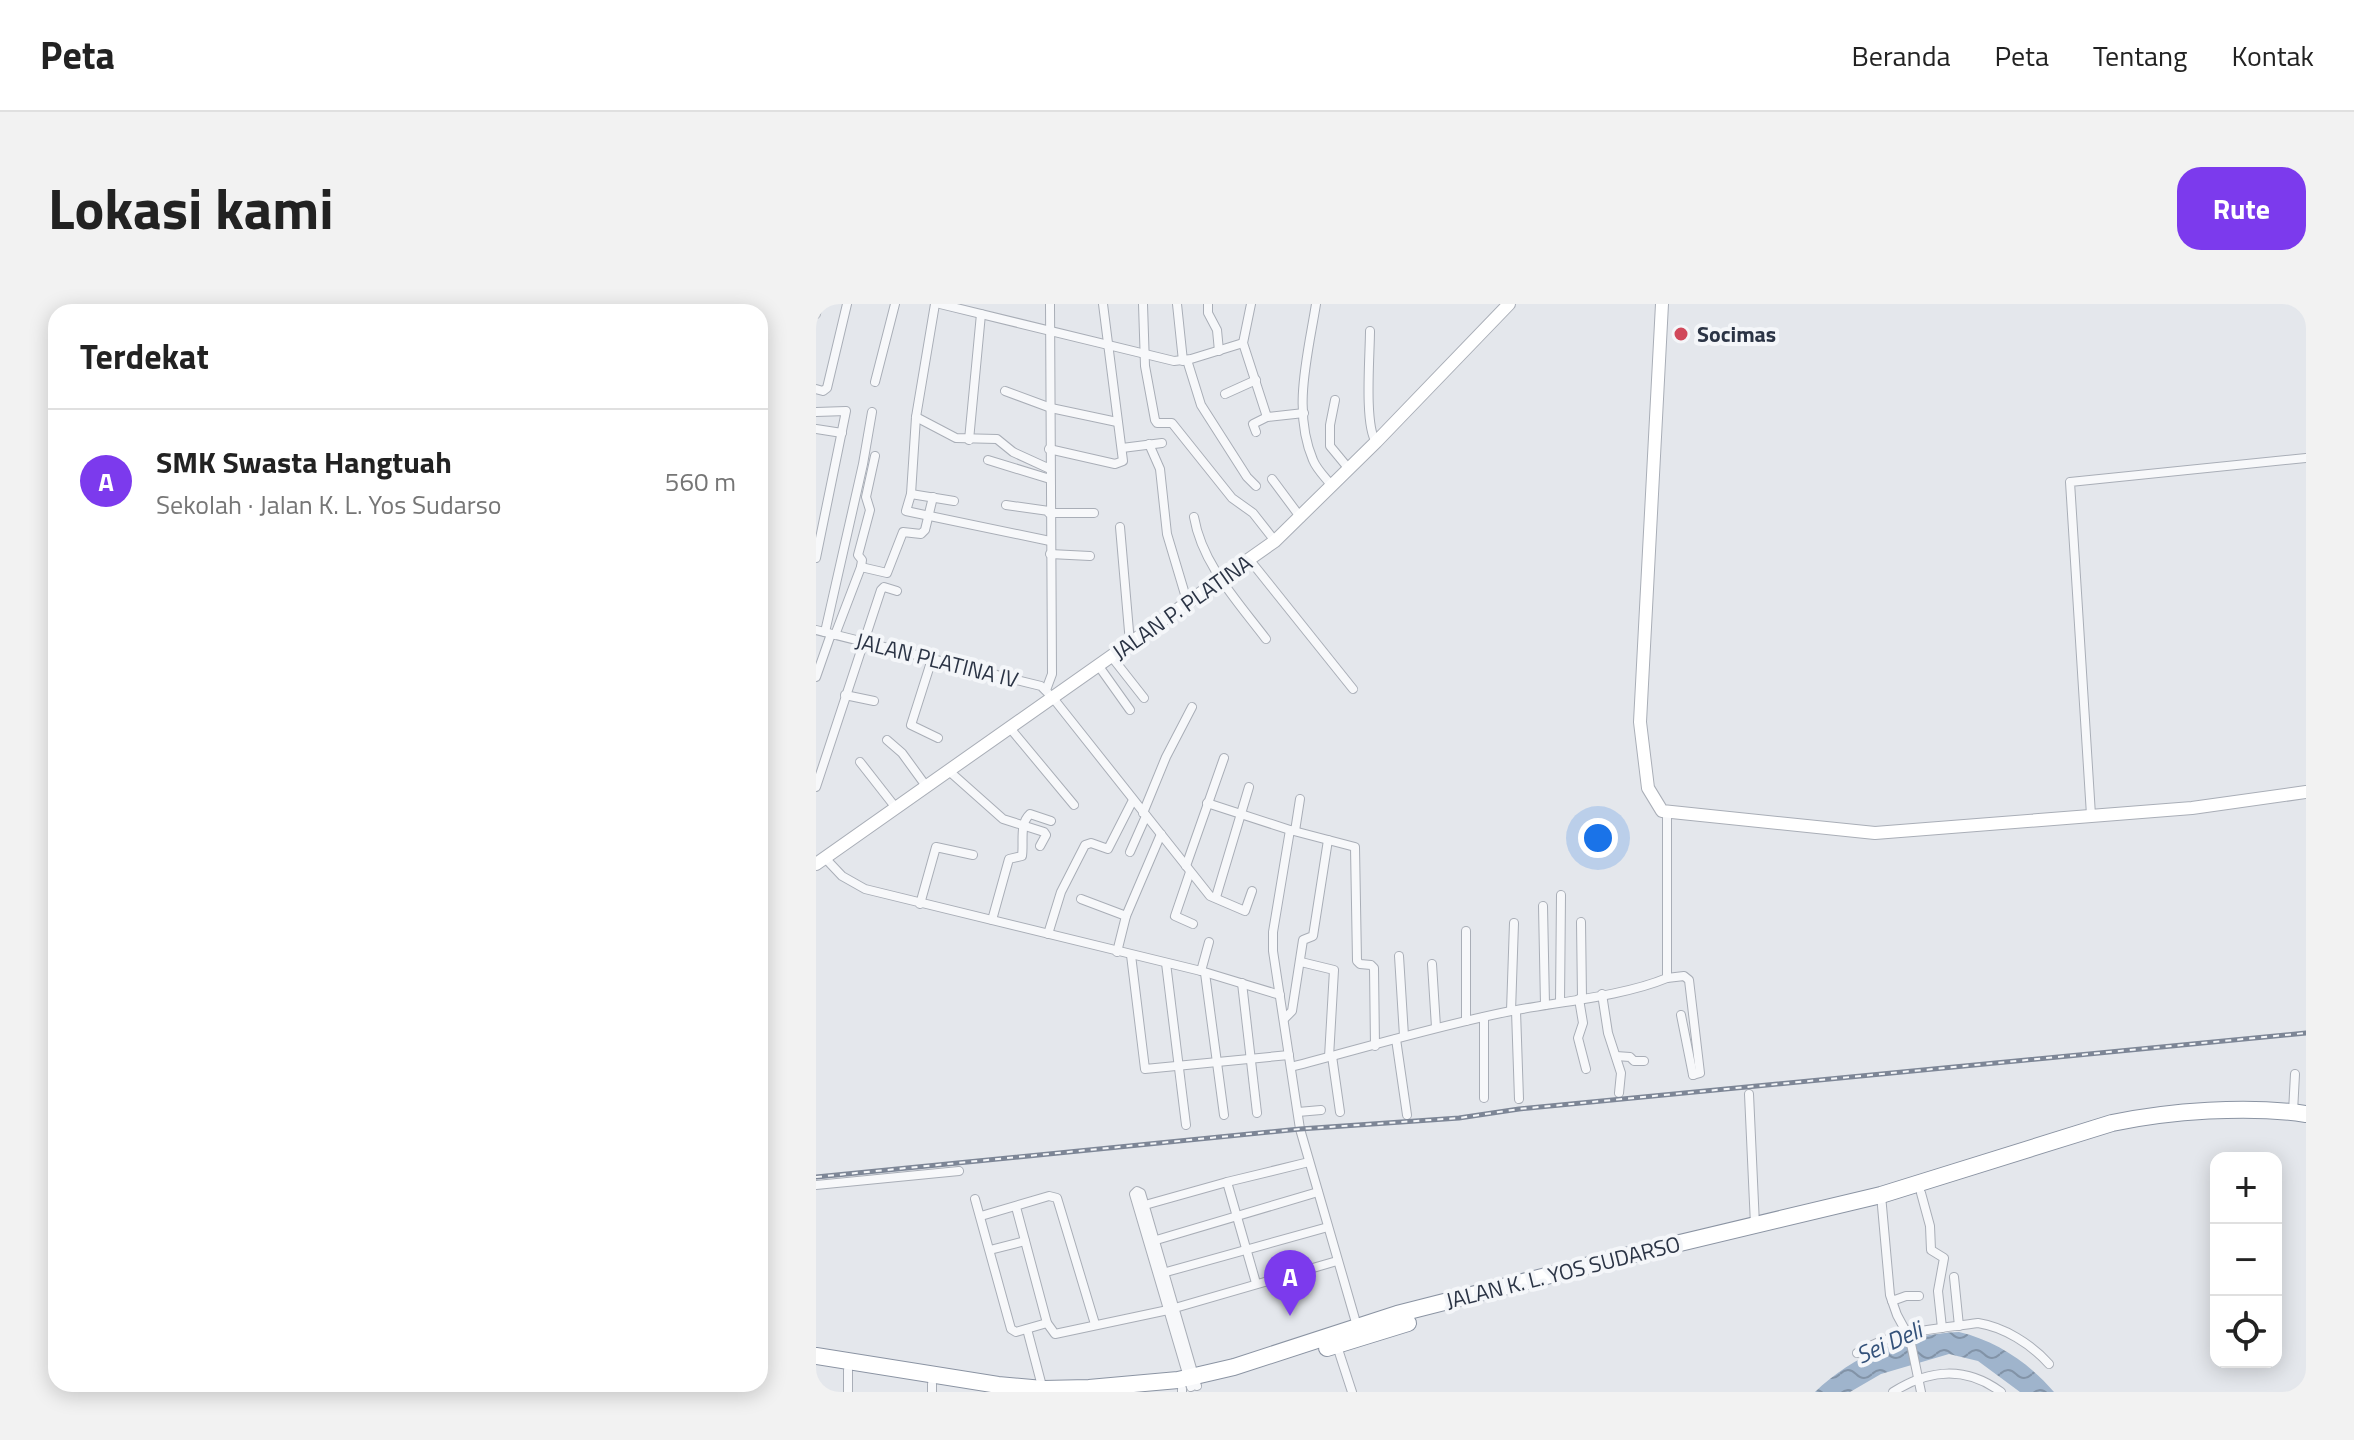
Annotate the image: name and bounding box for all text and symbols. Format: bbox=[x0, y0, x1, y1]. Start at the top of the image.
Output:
text: Peta bbox=[40, 26, 115, 84]
text: Beranda bbox=[1852, 34, 1951, 77]
text: Peta bbox=[1995, 34, 2049, 77]
text: Tentang bbox=[2093, 34, 2187, 77]
text: Kontak bbox=[2231, 34, 2314, 77]
text: Lokasi kami bbox=[48, 166, 334, 251]
button: Rute bbox=[2177, 167, 2306, 250]
place label: Socimas bbox=[1697, 317, 1776, 351]
marker: Socimas bbox=[1672, 325, 1690, 343]
text: Terdekat bbox=[80, 330, 209, 382]
text: SMK Swasta Hangtuah bbox=[156, 439, 452, 485]
text: A bbox=[98, 462, 114, 501]
text: 560 m bbox=[665, 462, 736, 501]
text: Sekolah · Jalan K. L. Yos Sudarso bbox=[156, 485, 502, 524]
street label: JALAN P. PLATINA bbox=[1105, 546, 1259, 668]
street label: JALAN PLATINA IV bbox=[852, 623, 1022, 697]
your location bbox=[1578, 818, 1618, 858]
map controls bbox=[2210, 1152, 2282, 1368]
button: + bbox=[2210, 1152, 2282, 1224]
button: − bbox=[2210, 1224, 2282, 1296]
street label: JALAN K. L. YOS SUDARSO bbox=[1442, 1226, 1684, 1318]
pin: A bbox=[1264, 1250, 1316, 1316]
button: locate bbox=[2210, 1296, 2282, 1368]
water label: Sei Deli bbox=[1850, 1310, 1930, 1373]

